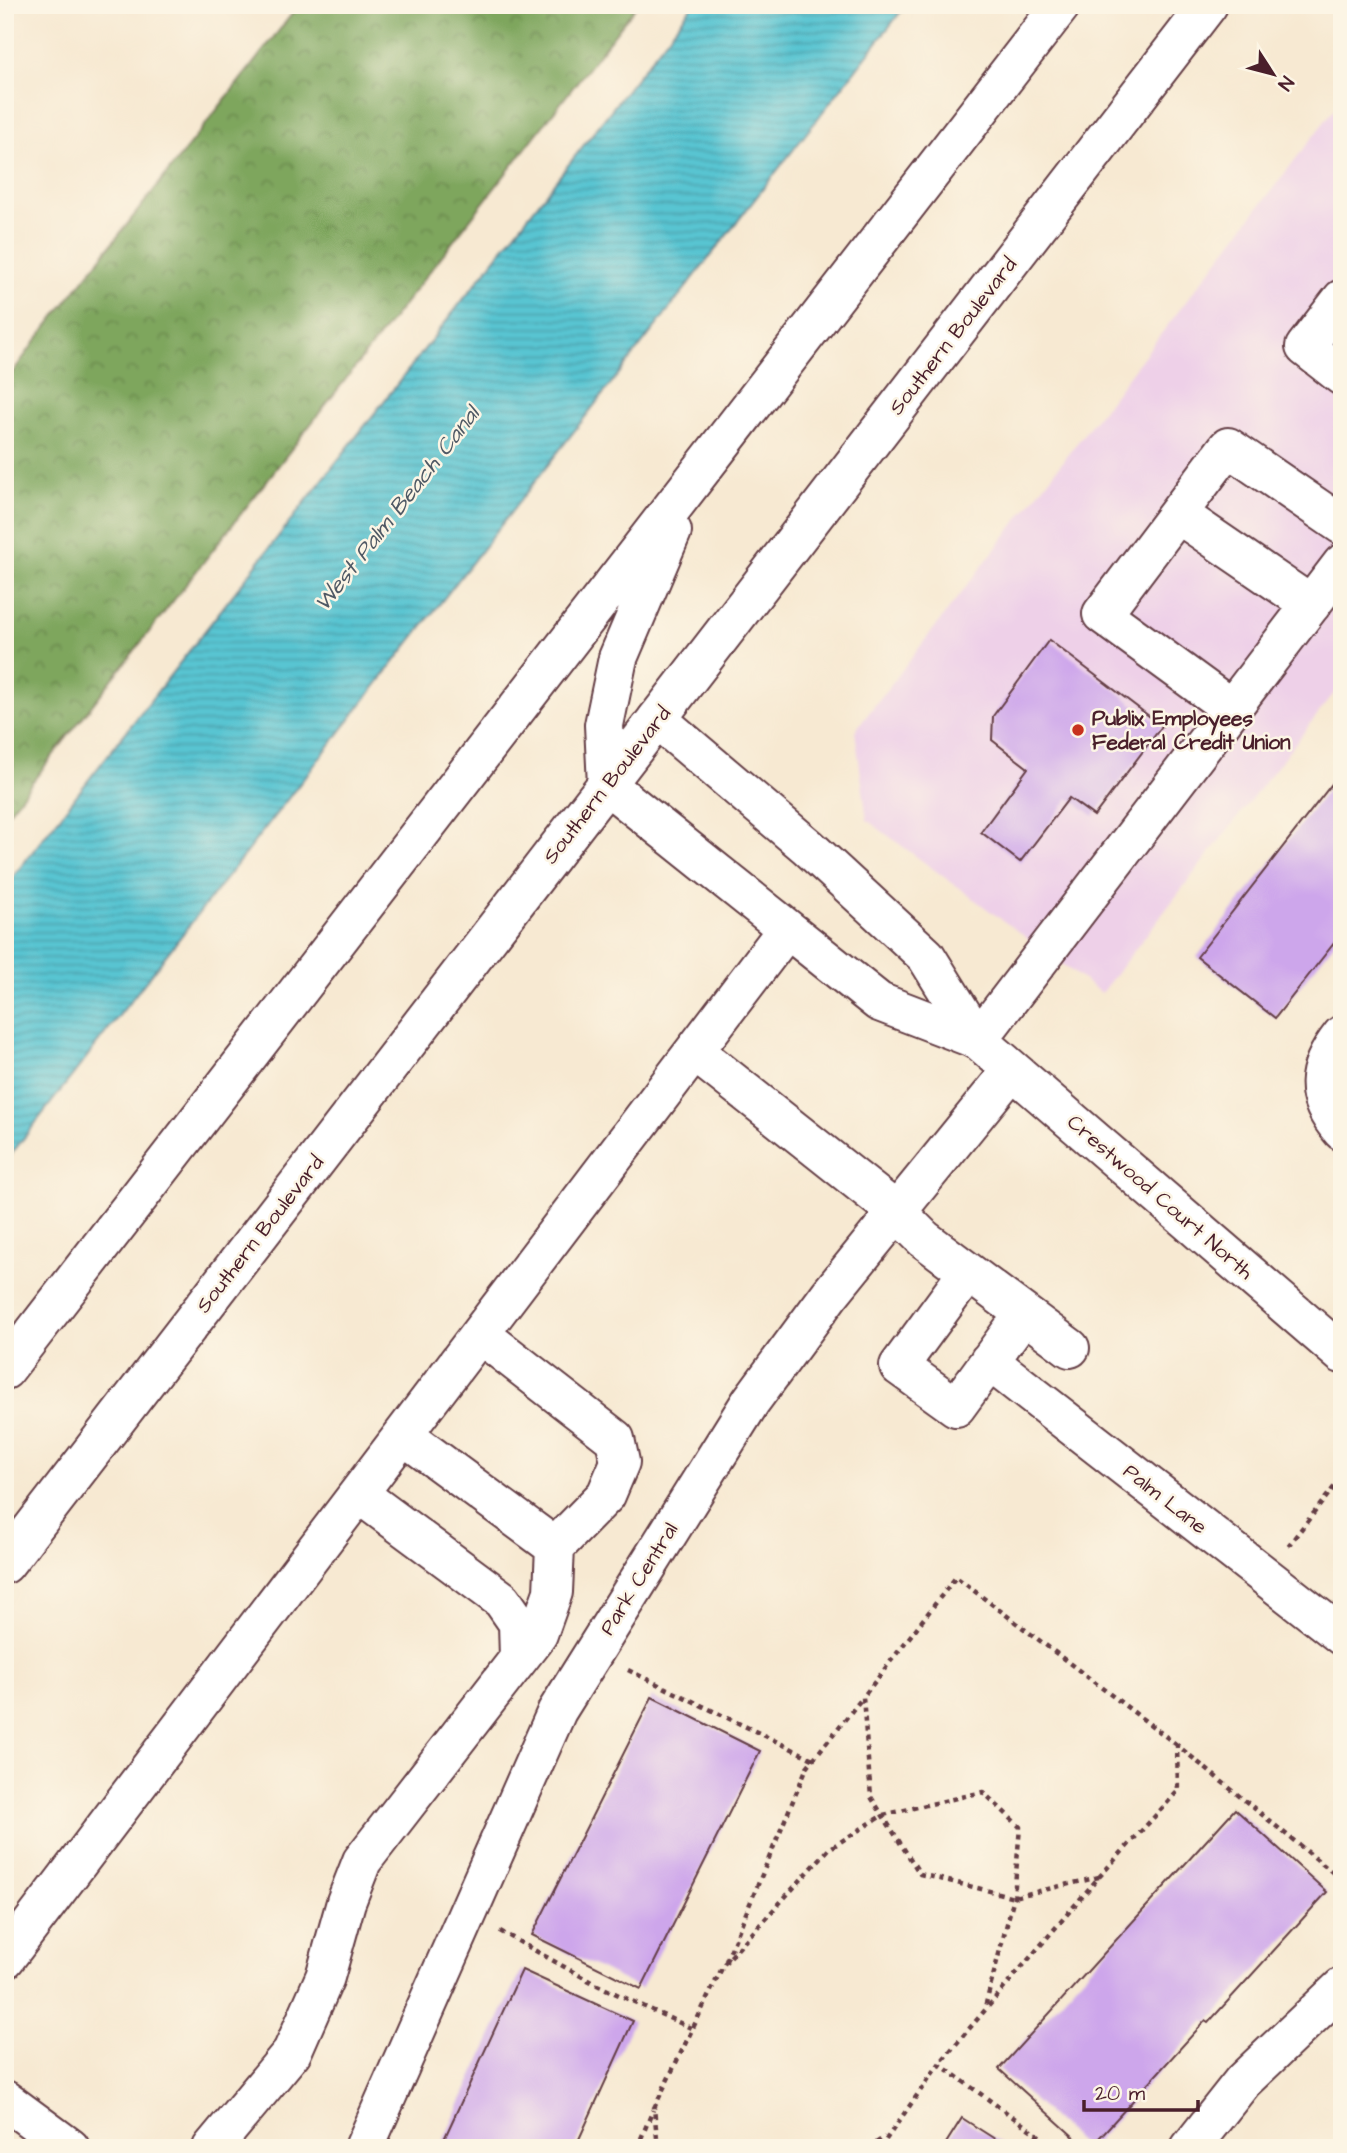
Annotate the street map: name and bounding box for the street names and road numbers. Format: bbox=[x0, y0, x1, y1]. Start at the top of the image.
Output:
street label: Southern Boulevard bbox=[882, 251, 1024, 421]
street label: Southern Boulevard bbox=[536, 700, 678, 870]
street label: Crestwood Court North bbox=[1061, 1108, 1260, 1286]
street label: Southern Boulevard bbox=[189, 1149, 331, 1319]
street label: Palm Lane bbox=[1117, 1457, 1213, 1541]
street label: Park Central bbox=[593, 1517, 685, 1641]

